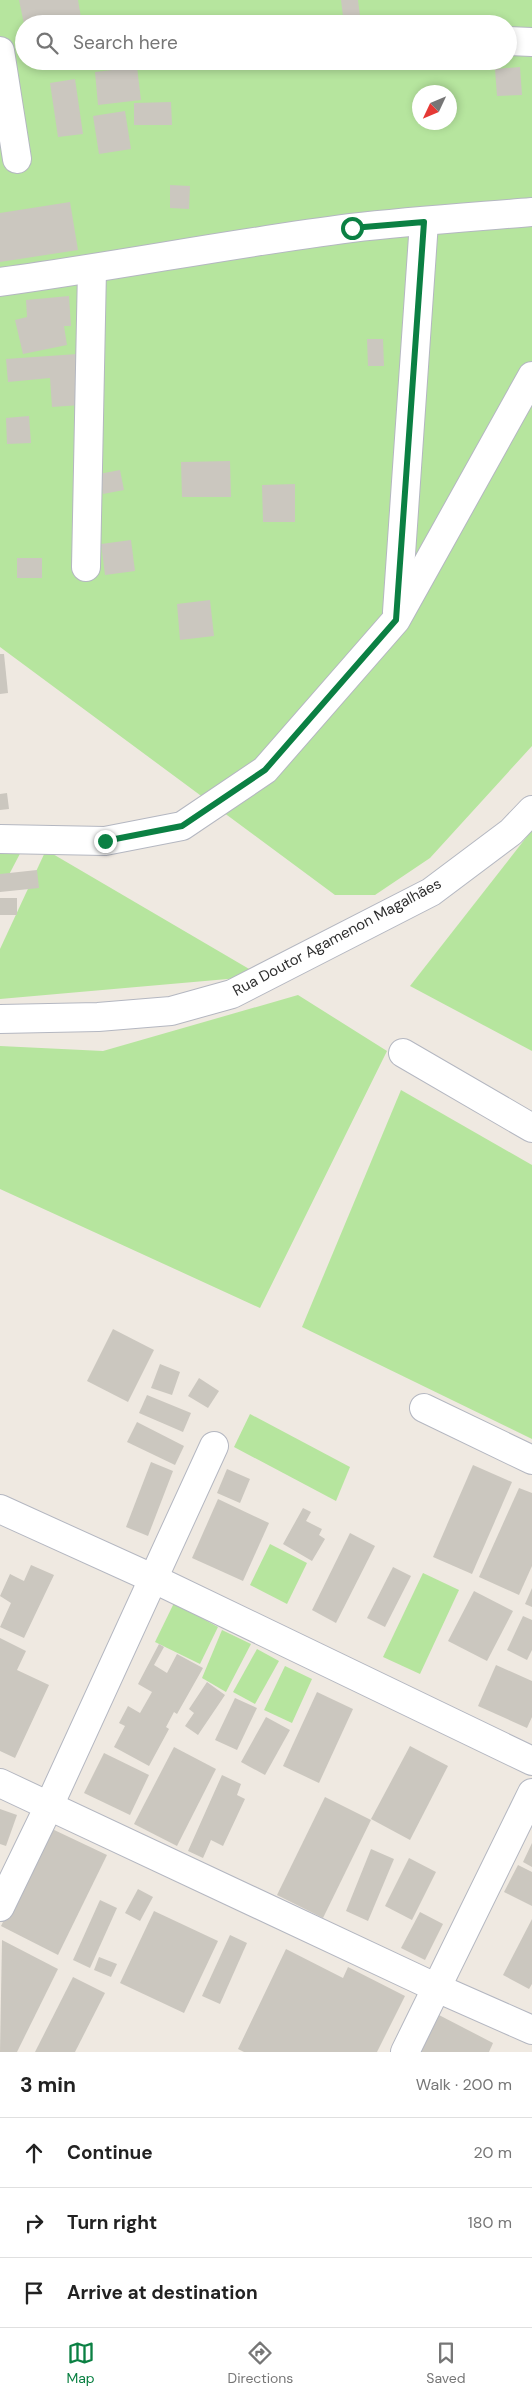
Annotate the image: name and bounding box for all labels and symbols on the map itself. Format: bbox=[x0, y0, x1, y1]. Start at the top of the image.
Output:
north arrow bbox=[412, 85, 457, 130]
route start bbox=[341, 217, 364, 240]
route end bbox=[94, 830, 117, 853]
street label: Rua Doutor Agamenon Magalhães bbox=[229, 873, 445, 1001]

